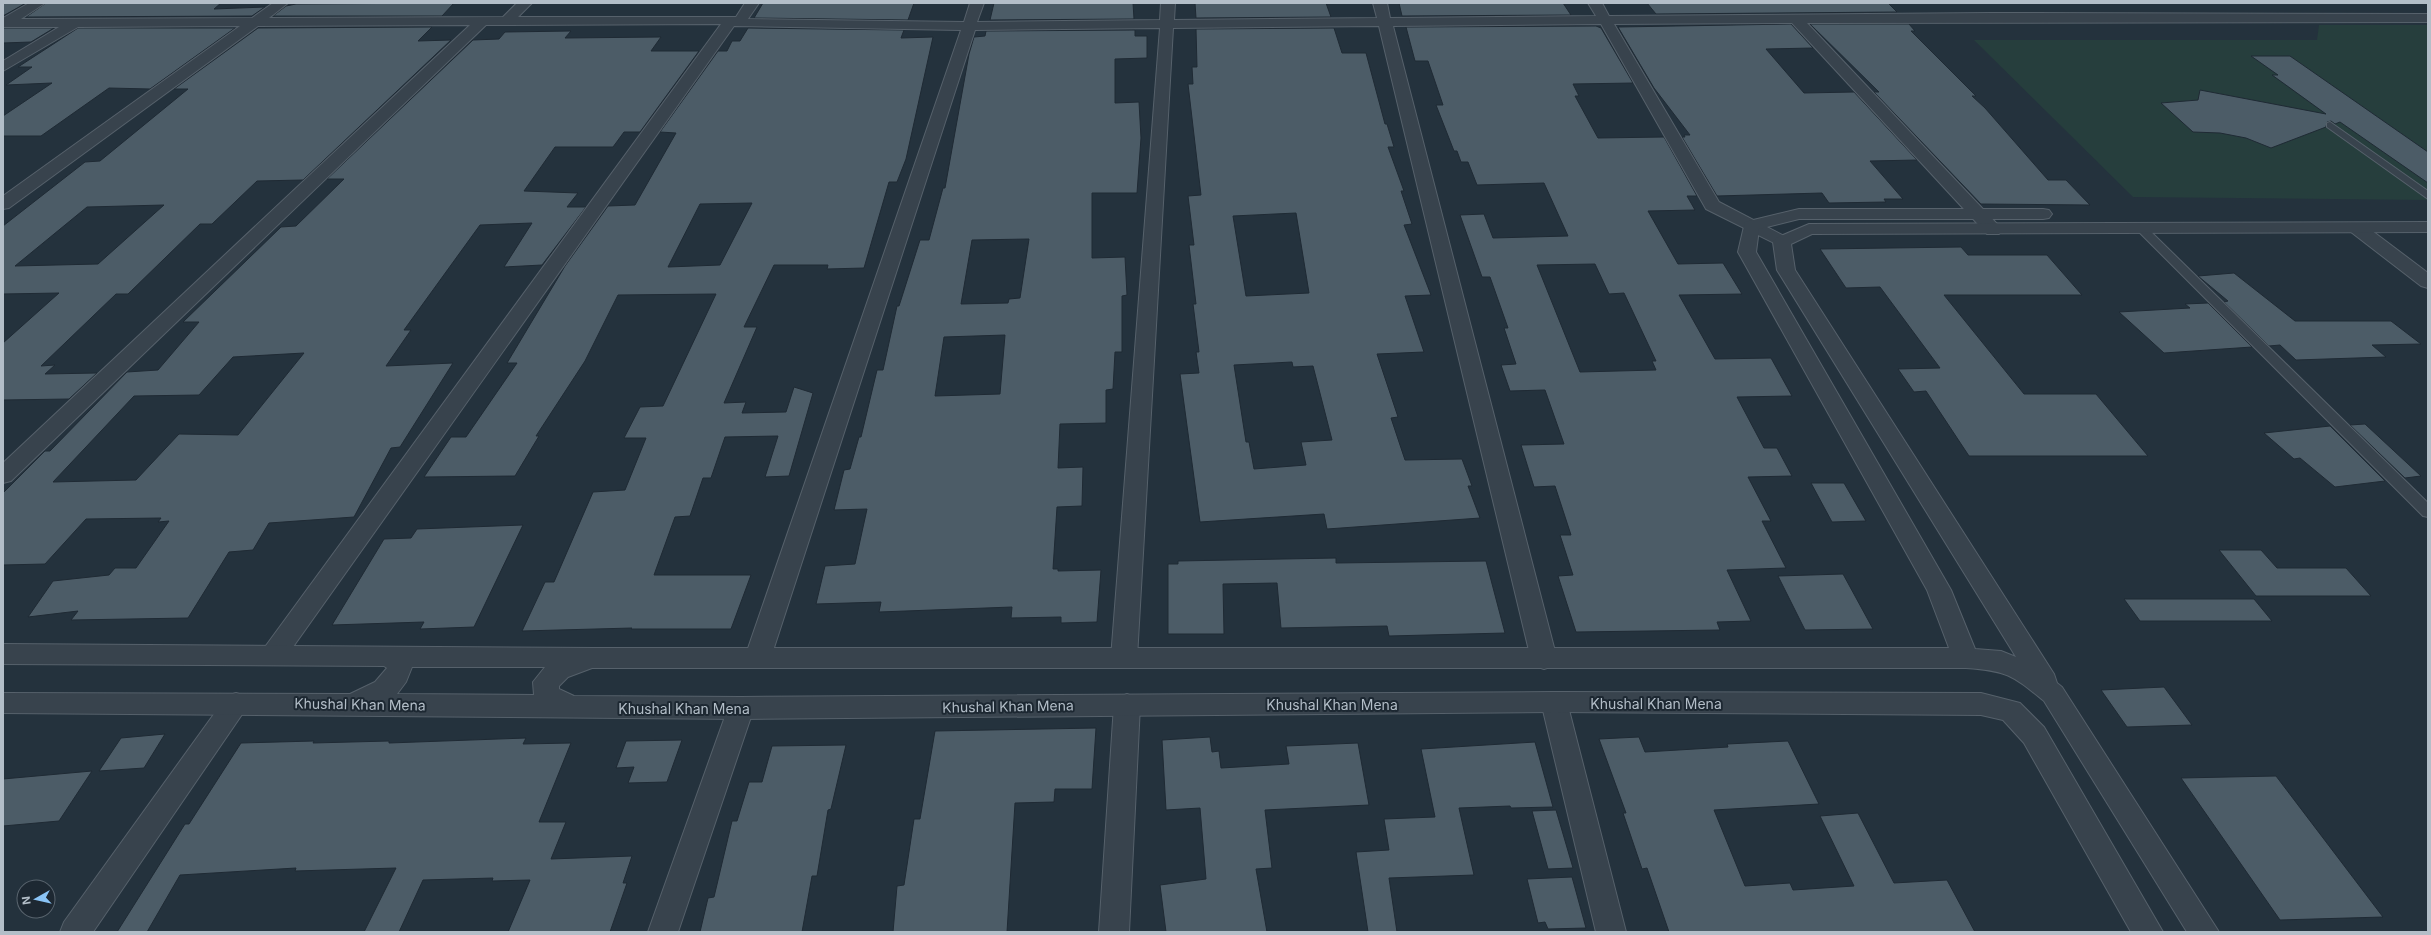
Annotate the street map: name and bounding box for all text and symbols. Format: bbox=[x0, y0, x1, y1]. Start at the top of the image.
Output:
street label: Khushal Khan Mena bbox=[294, 694, 426, 714]
street label: Khushal Khan Mena bbox=[1590, 695, 1722, 712]
street label: Khushal Khan Mena bbox=[942, 696, 1074, 716]
street label: Khushal Khan Mena bbox=[1266, 696, 1398, 713]
street label: Khushal Khan Mena bbox=[618, 700, 750, 717]
north arrow bbox=[16, 879, 56, 919]
text: N bbox=[19, 895, 34, 906]

